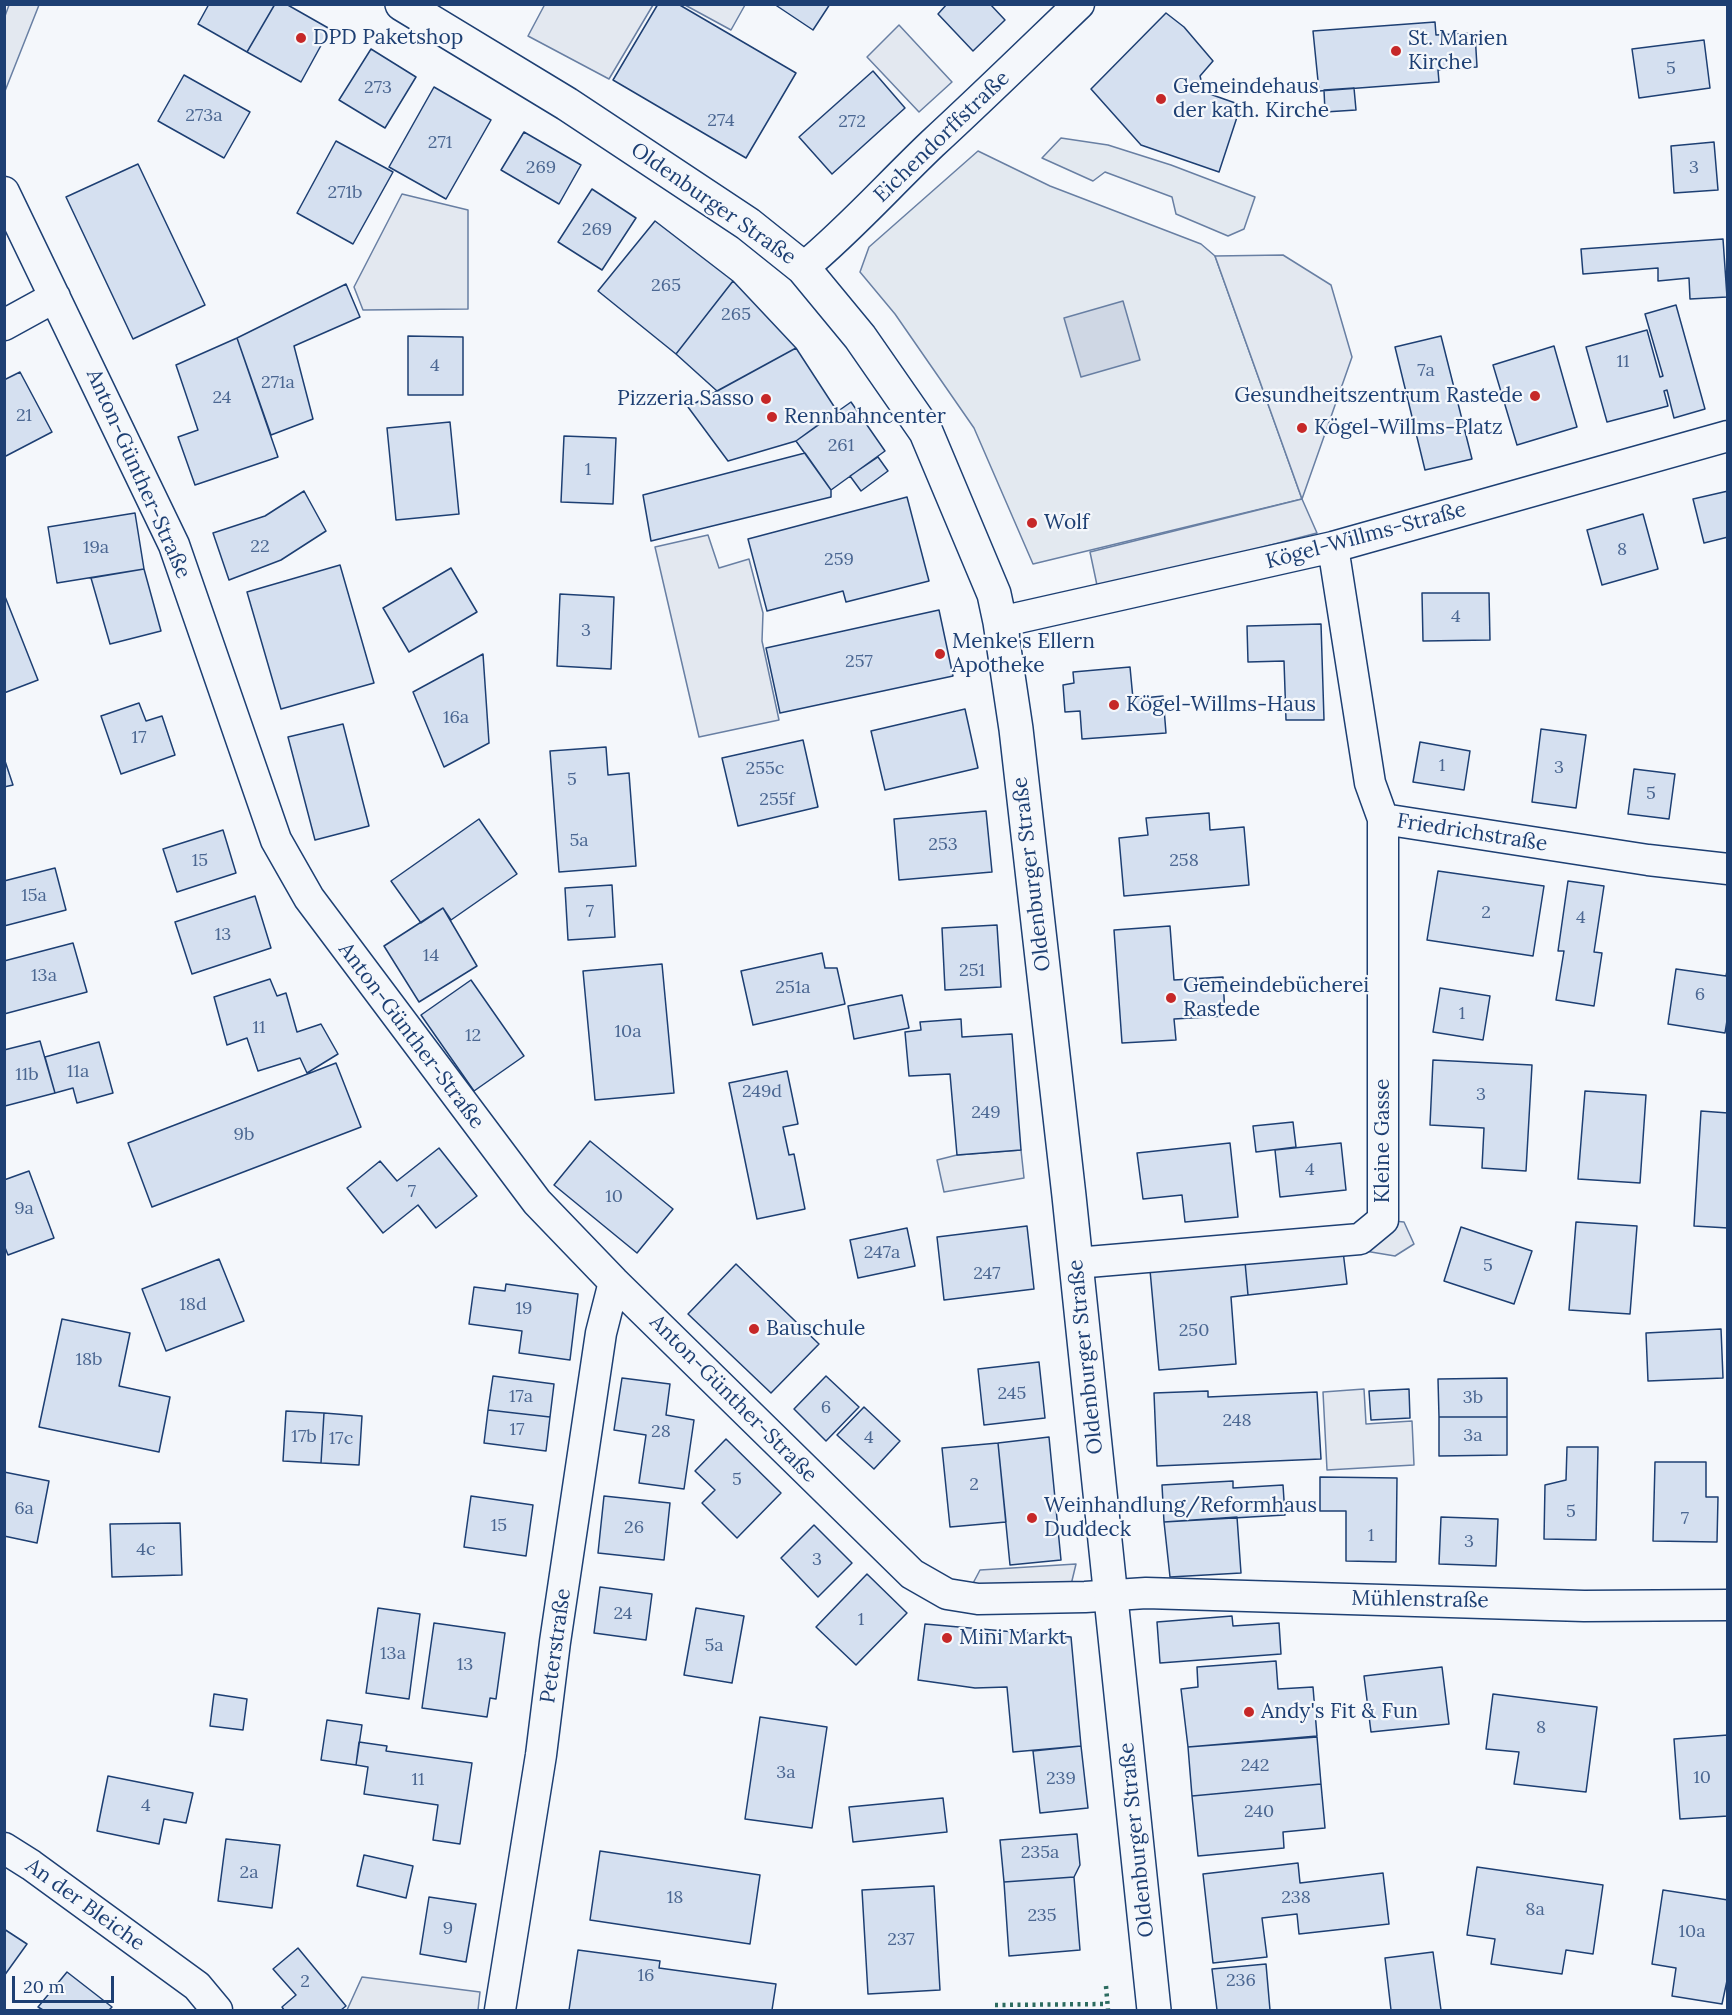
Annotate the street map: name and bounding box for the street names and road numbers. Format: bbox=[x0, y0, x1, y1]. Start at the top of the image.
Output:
street label: Eichendorffstraße bbox=[869, 66, 1015, 208]
street label: Oldenburger Straße bbox=[626, 138, 800, 270]
street label: Anton-Günther-Straße bbox=[80, 365, 196, 583]
street label: Kögel-Willms-Straße bbox=[1263, 497, 1469, 575]
street label: Oldenburger Straße bbox=[1008, 775, 1056, 973]
street label: Friedrichstraße bbox=[1395, 809, 1549, 857]
street label: Anton-Günther-Straße bbox=[333, 938, 489, 1134]
street label: Kleine Gasse bbox=[1370, 1079, 1396, 1203]
street label: Oldenburger Straße bbox=[1063, 1258, 1109, 1456]
street label: Anton-Günther-Straße bbox=[644, 1310, 822, 1488]
street label: Mühlenstraße bbox=[1351, 1586, 1489, 1614]
street label: Peterstraße bbox=[535, 1587, 577, 1705]
street label: Oldenburger Straße bbox=[1114, 1741, 1160, 1939]
street label: An der Bleiche bbox=[21, 1853, 149, 1957]

